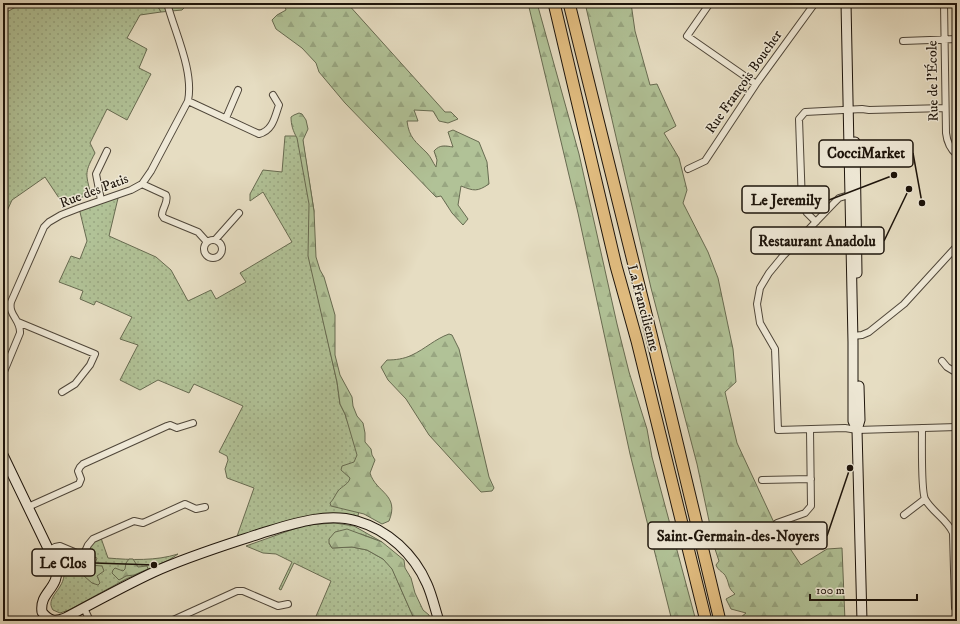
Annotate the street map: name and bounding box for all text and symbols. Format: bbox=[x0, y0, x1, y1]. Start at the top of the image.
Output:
street label: Rue François Boucher bbox=[702, 26, 787, 137]
street label: Rue de l'École bbox=[923, 40, 943, 122]
callout: CocciMarket bbox=[819, 140, 913, 167]
text: CocciMarket bbox=[827, 144, 905, 163]
street label: Rue des Patis bbox=[57, 170, 131, 212]
callout: Le Jeremily bbox=[742, 186, 829, 213]
text: Le Jeremily bbox=[751, 191, 822, 210]
callout: Restaurant Anadolu bbox=[751, 227, 884, 254]
text: Restaurant Anadolu bbox=[758, 232, 876, 251]
street label: La Francilienne bbox=[623, 263, 663, 354]
callout: Saint-Germain-des-Noyers bbox=[648, 522, 827, 549]
text: Saint-Germain-des-Noyers bbox=[657, 527, 819, 546]
callout: Le Clos bbox=[32, 549, 95, 576]
text: Le Clos bbox=[40, 554, 86, 573]
scale bar bbox=[810, 576, 917, 602]
text: 100 m bbox=[816, 583, 845, 598]

